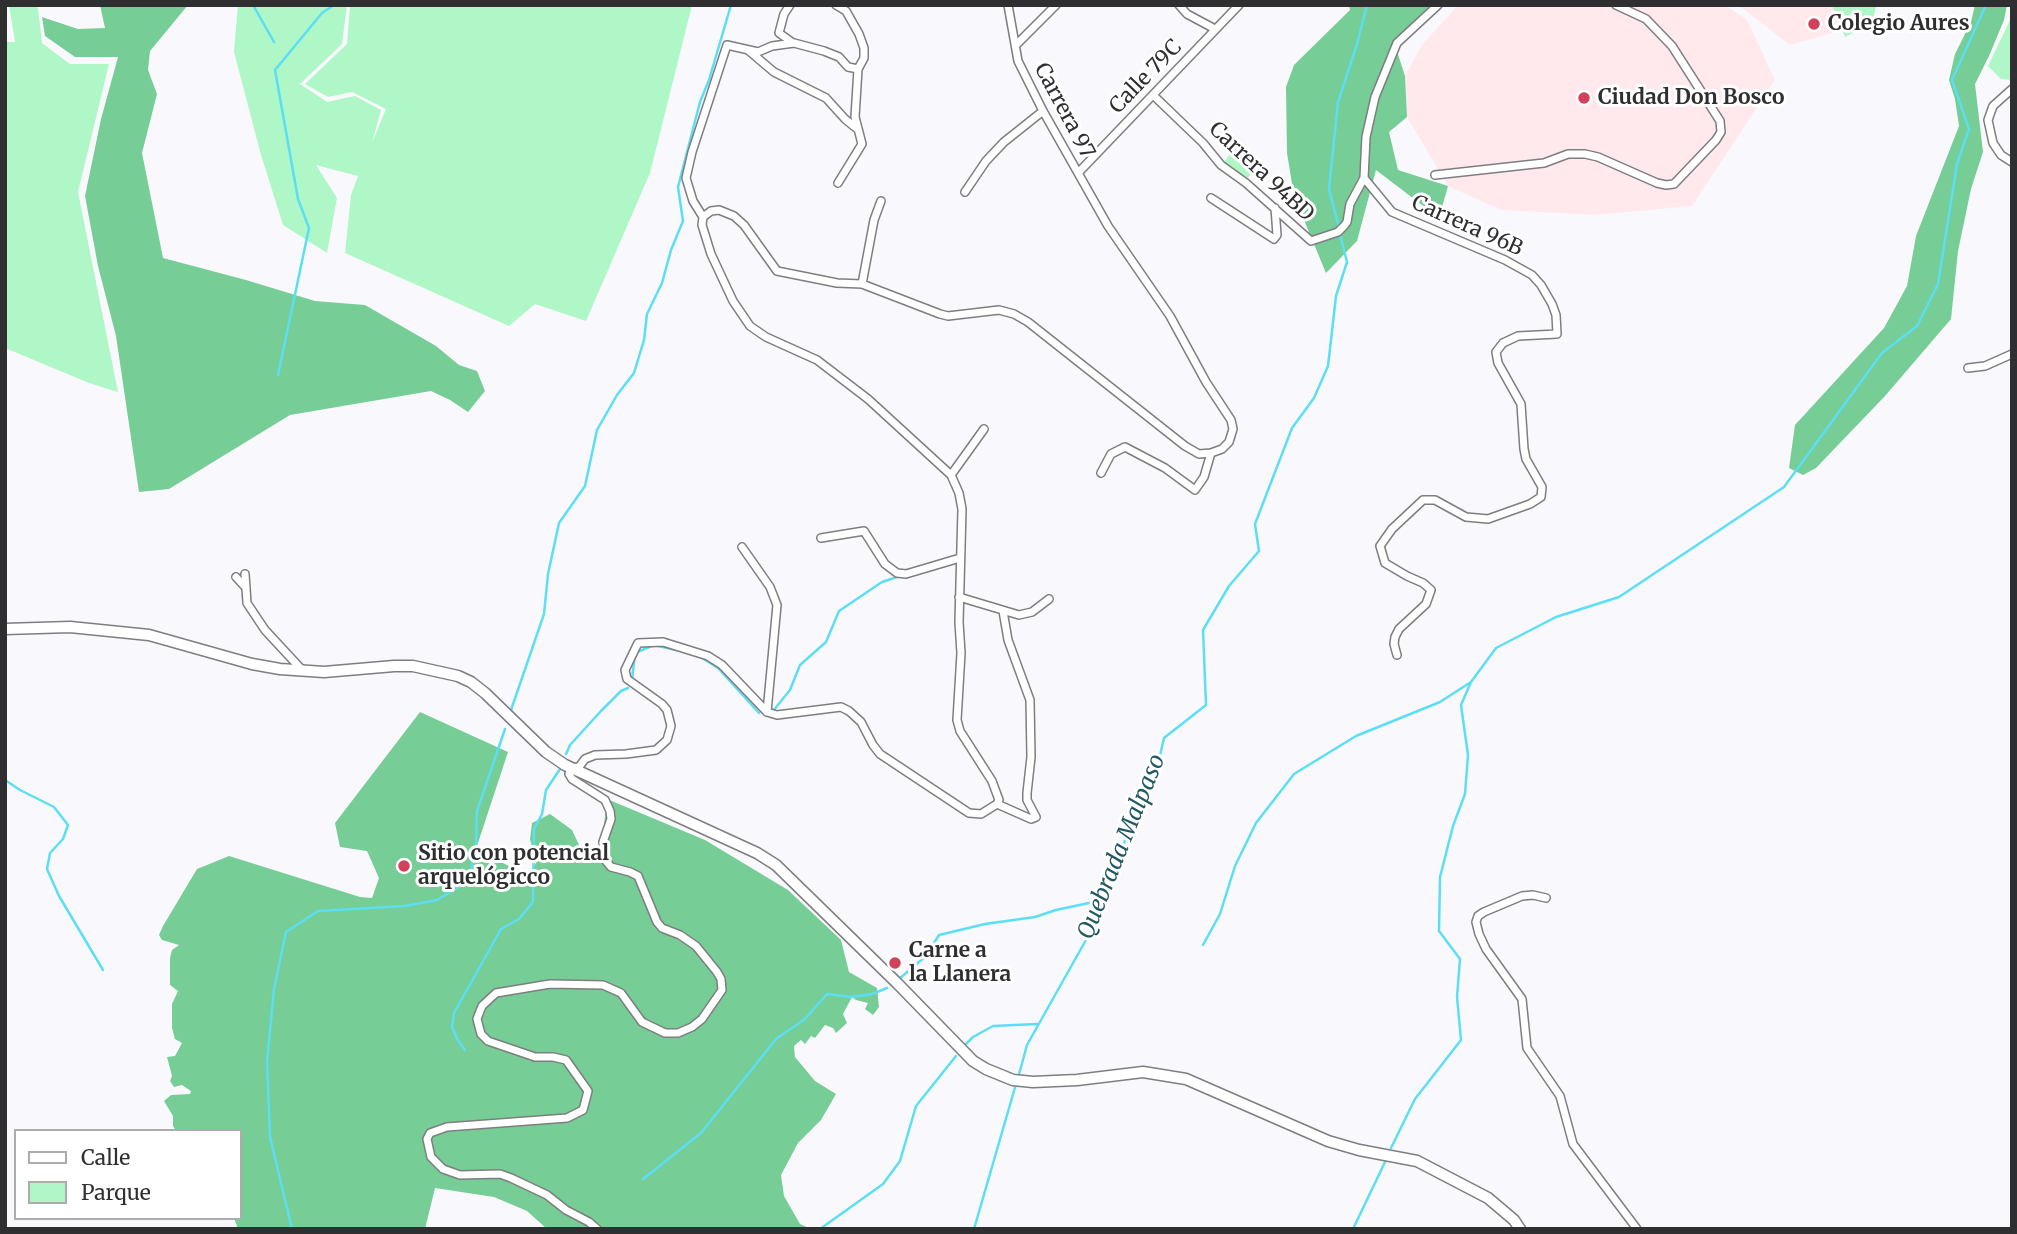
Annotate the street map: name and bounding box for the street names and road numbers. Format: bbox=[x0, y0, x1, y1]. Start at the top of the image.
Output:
street label: Calle 79C bbox=[1105, 35, 1187, 119]
street label: Carrera 97 bbox=[1028, 59, 1100, 163]
street label: Carrera 94BD bbox=[1203, 117, 1319, 227]
street label: Carrera 96B bbox=[1408, 190, 1526, 262]

